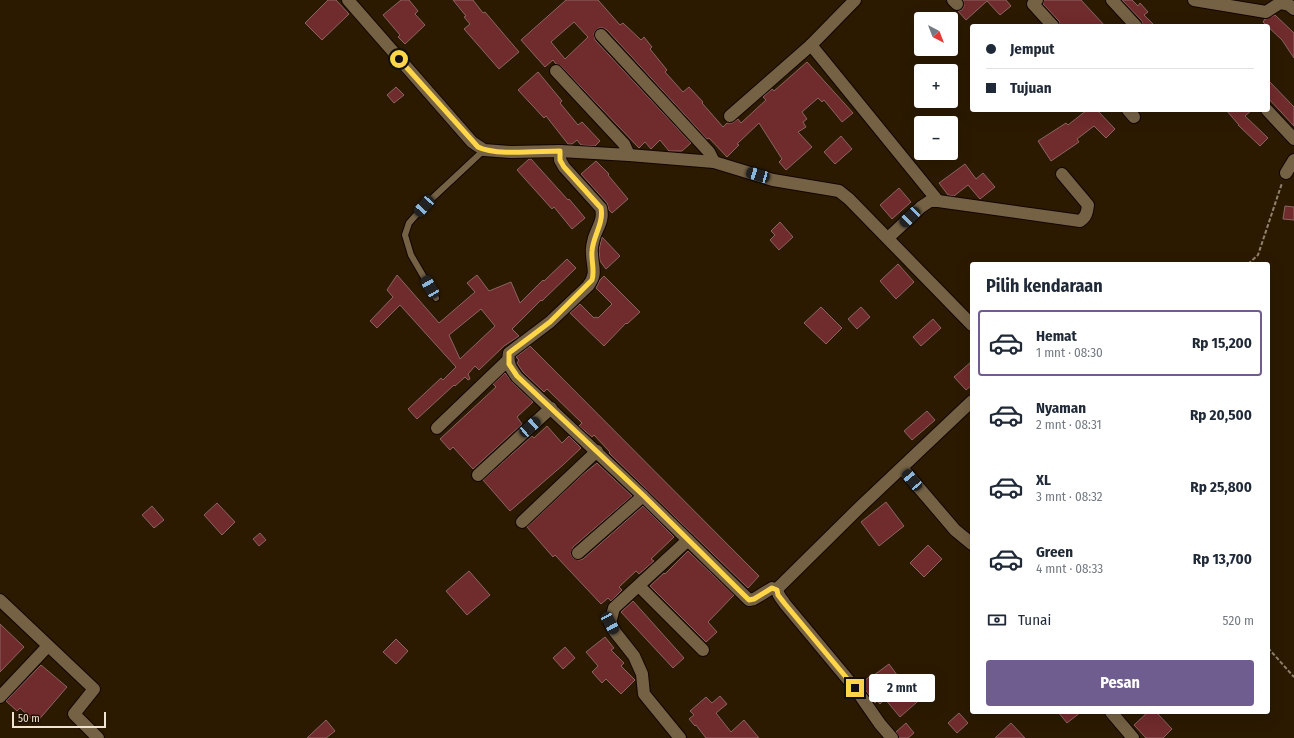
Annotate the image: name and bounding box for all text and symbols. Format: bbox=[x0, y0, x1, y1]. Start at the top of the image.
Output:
north arrow bbox=[914, 12, 958, 56]
map controls bbox=[914, 12, 958, 160]
text: Jemput bbox=[1010, 40, 1055, 58]
route start bbox=[390, 50, 408, 68]
button: + bbox=[914, 64, 958, 108]
text: Tujuan bbox=[1010, 79, 1052, 97]
button: − bbox=[914, 116, 958, 160]
car bbox=[745, 166, 771, 184]
car bbox=[412, 193, 436, 219]
car bbox=[897, 204, 923, 230]
car bbox=[419, 274, 441, 300]
text: Pilih kendaraan bbox=[986, 275, 1103, 297]
icon: car bbox=[988, 325, 1024, 361]
text: Hemat bbox=[1036, 327, 1077, 345]
text: Rp 15,200 bbox=[1192, 334, 1252, 352]
text: 1 mnt · 08:30 bbox=[1036, 345, 1103, 360]
icon: car bbox=[988, 397, 1024, 433]
text: Nyaman bbox=[1036, 399, 1086, 417]
text: Rp 20,500 bbox=[1190, 406, 1252, 424]
car bbox=[517, 415, 543, 439]
text: 2 mnt · 08:31 bbox=[1036, 417, 1102, 432]
car bbox=[900, 467, 924, 493]
icon: car bbox=[988, 469, 1024, 505]
text: XL bbox=[1036, 471, 1051, 489]
text: Rp 25,800 bbox=[1190, 478, 1252, 496]
text: 3 mnt · 08:32 bbox=[1036, 489, 1103, 504]
icon: car bbox=[988, 541, 1024, 577]
text: Green bbox=[1036, 543, 1073, 561]
text: Rp 13,700 bbox=[1193, 550, 1252, 568]
text: 4 mnt · 08:33 bbox=[1036, 561, 1103, 576]
icon: cash bbox=[986, 609, 1008, 631]
car bbox=[599, 610, 621, 636]
text: Tunai bbox=[1018, 611, 1051, 629]
text: 520 m bbox=[1223, 613, 1254, 628]
button: Pesan bbox=[986, 660, 1254, 706]
callout: 2 mnt bbox=[869, 674, 935, 702]
route end bbox=[846, 679, 864, 697]
text: 2 mnt bbox=[887, 680, 917, 695]
scale bar bbox=[12, 710, 106, 729]
text: 50 m bbox=[18, 712, 40, 725]

